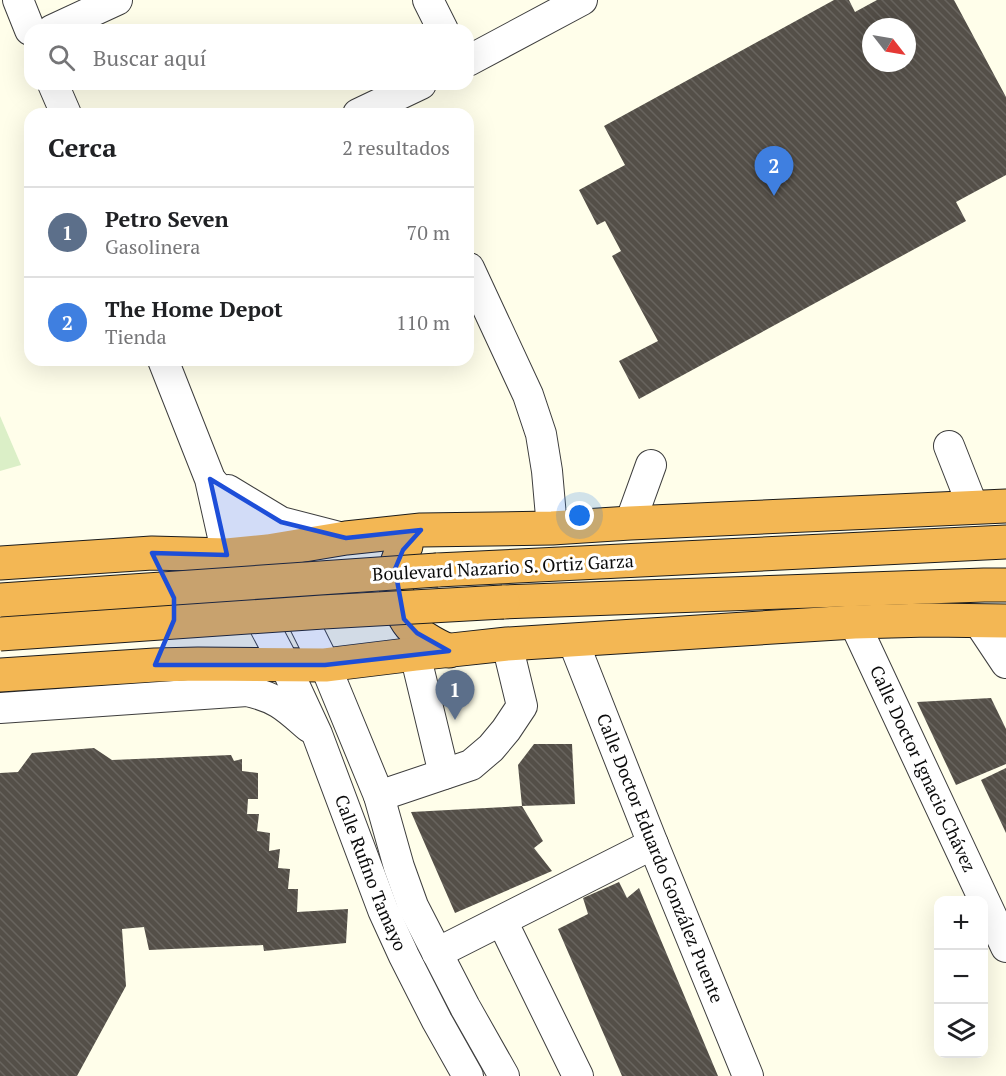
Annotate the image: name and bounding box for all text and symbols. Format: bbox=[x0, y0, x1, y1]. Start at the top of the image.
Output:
north arrow bbox=[862, 18, 916, 72]
search box bbox=[24, 24, 474, 90]
icon: search bbox=[45, 41, 78, 74]
text: Buscar aquí bbox=[93, 43, 206, 72]
text: Cerca bbox=[48, 130, 117, 164]
text: 2 resultados bbox=[342, 134, 450, 161]
pin: 2 bbox=[754, 146, 794, 196]
text: Petro Seven bbox=[105, 204, 229, 233]
text: 1 bbox=[62, 219, 73, 246]
text: 70 m bbox=[407, 219, 450, 246]
text: Gasolinera bbox=[105, 233, 200, 260]
text: The Home Depot bbox=[105, 294, 283, 323]
text: 2 bbox=[62, 309, 73, 336]
text: 110 m bbox=[396, 309, 450, 336]
text: Tienda bbox=[105, 323, 167, 350]
your location bbox=[565, 501, 594, 530]
street label: Boulevard Nazario S. Ortiz Garza bbox=[372, 548, 634, 586]
street label: Calle Doctor Ignacio Chávez bbox=[865, 661, 982, 876]
pin: 1 bbox=[436, 670, 474, 720]
street label: Calle Doctor Eduardo González Puente bbox=[592, 710, 730, 1006]
street label: Calle Rufino Tamayo bbox=[330, 791, 413, 954]
map controls bbox=[934, 896, 988, 1058]
button: + bbox=[934, 896, 988, 950]
button: − bbox=[934, 950, 988, 1004]
button: layers bbox=[934, 1004, 988, 1058]

